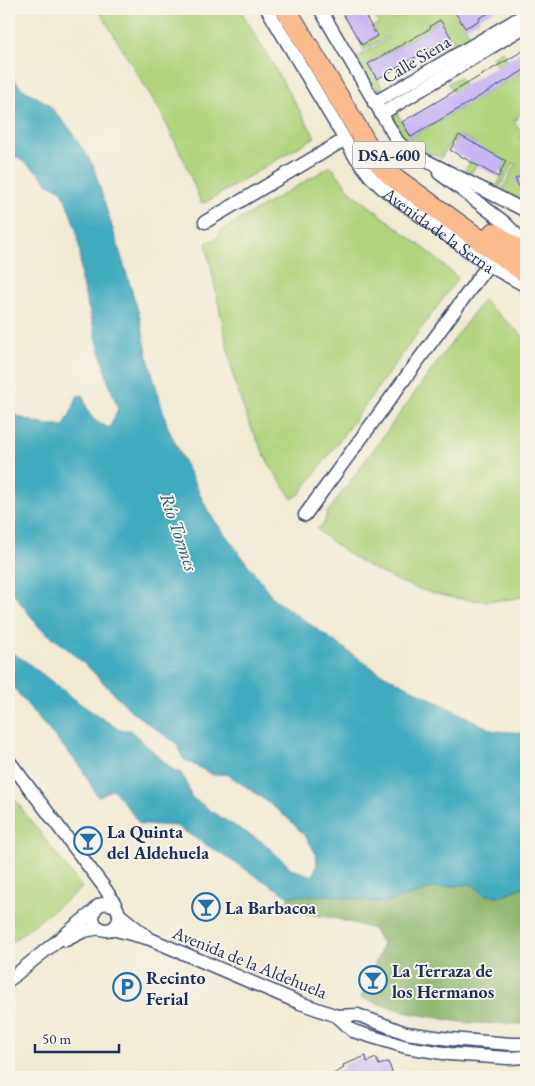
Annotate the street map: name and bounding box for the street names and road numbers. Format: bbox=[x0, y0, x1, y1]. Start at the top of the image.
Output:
street label: Calle Siena bbox=[378, 29, 455, 88]
road number: DSA-600 bbox=[353, 142, 425, 168]
street label: Avenida de la Serna bbox=[378, 181, 499, 278]
street label: Avenida de la Aldehuela bbox=[169, 920, 331, 1004]

